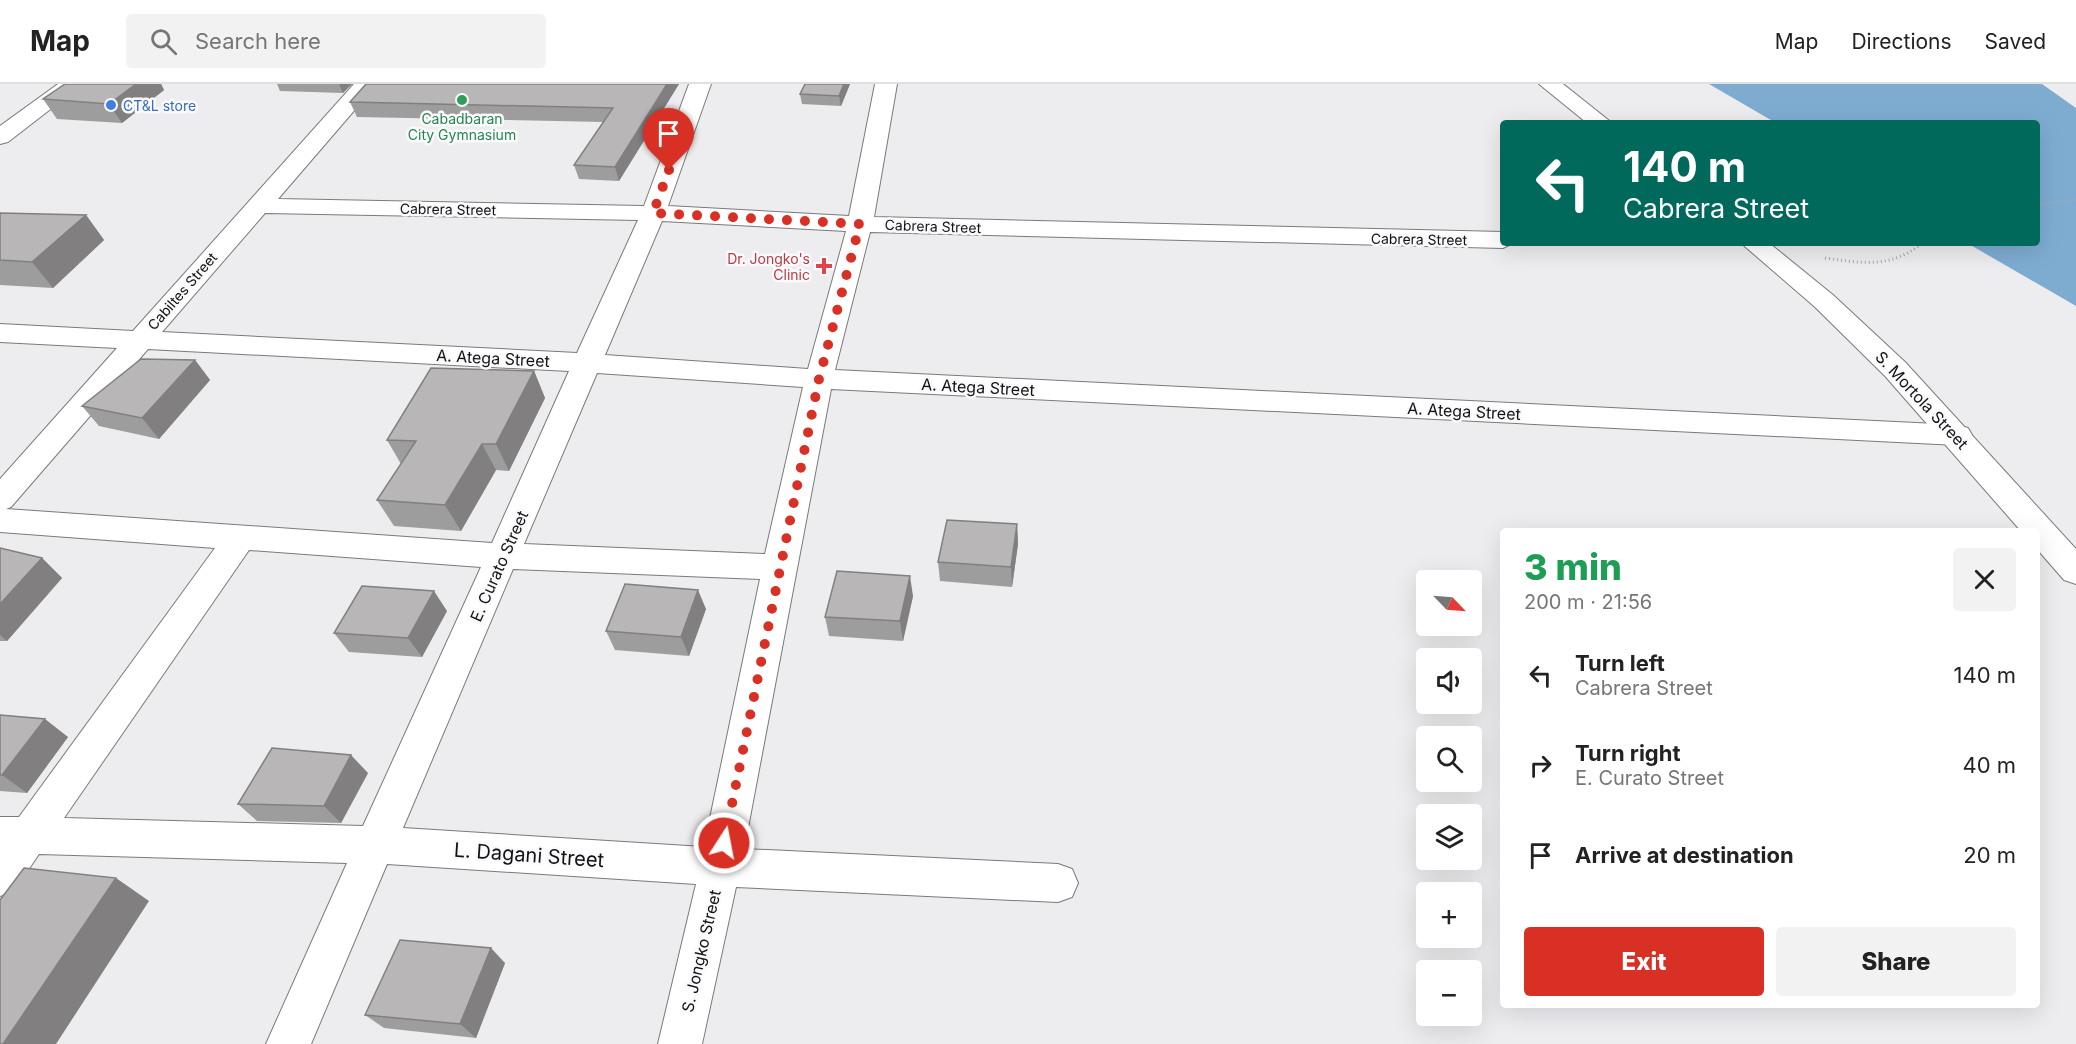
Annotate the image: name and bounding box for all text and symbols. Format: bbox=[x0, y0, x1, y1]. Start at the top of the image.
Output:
search box bbox=[126, 14, 546, 68]
text: Map bbox=[30, 24, 90, 58]
icon: search bbox=[147, 25, 180, 58]
text: Search here bbox=[195, 28, 321, 54]
text: Map bbox=[1775, 29, 1818, 54]
text: Directions bbox=[1851, 29, 1952, 54]
text: Saved bbox=[1985, 29, 2046, 54]
marker: Cabadbaran City Gymnasium bbox=[455, 93, 469, 107]
place label: CT&L store bbox=[123, 97, 196, 114]
marker: CT&L store bbox=[104, 98, 118, 112]
pin bbox=[643, 108, 694, 170]
place label: Cabadbaran City Gymnasium bbox=[408, 110, 516, 143]
icon: arrive bbox=[652, 117, 685, 150]
text: 140 m bbox=[1623, 141, 1746, 192]
icon: left bbox=[1524, 144, 1602, 222]
text: Cabrera Street bbox=[1623, 192, 1809, 225]
street label: Cabrera Street bbox=[400, 200, 497, 218]
street label: Cabrera Street bbox=[885, 216, 982, 236]
street label: Cabrera Street bbox=[1371, 230, 1468, 248]
street label: Cabiltes Street bbox=[144, 248, 221, 333]
place label: Dr. Jongko's Clinic bbox=[727, 250, 810, 283]
marker: Dr. Jongko's Clinic bbox=[815, 257, 833, 275]
street label: A. Atega Street bbox=[436, 345, 550, 371]
street label: S. Mortola Street bbox=[1871, 347, 1973, 453]
street label: A. Atega Street bbox=[921, 374, 1035, 400]
street label: A. Atega Street bbox=[1407, 398, 1521, 424]
street label: E. Curato Street bbox=[466, 507, 532, 625]
text: 3 min bbox=[1524, 545, 1622, 589]
button: close bbox=[1953, 548, 2016, 611]
north arrow bbox=[1416, 570, 1482, 636]
map controls bbox=[1416, 570, 1482, 1026]
text: 200 m · 21:56 bbox=[1524, 590, 1652, 614]
button: sound bbox=[1416, 648, 1482, 714]
text: Turn left bbox=[1575, 650, 1665, 676]
icon: left bbox=[1524, 659, 1557, 692]
text: 140 m bbox=[1954, 662, 2016, 688]
text: Cabrera Street bbox=[1575, 676, 1713, 700]
button: search bbox=[1416, 726, 1482, 792]
text: Turn right bbox=[1575, 740, 1681, 766]
icon: right bbox=[1524, 749, 1557, 782]
text: 40 m bbox=[1962, 752, 2016, 778]
text: E. Curato Street bbox=[1575, 766, 1724, 790]
button: layers bbox=[1416, 804, 1482, 870]
position arrow bbox=[692, 811, 756, 875]
street label: L. Dagani Street bbox=[453, 838, 605, 872]
icon: arrive bbox=[1524, 839, 1557, 872]
text: Arrive at destination bbox=[1575, 842, 1794, 868]
text: 20 m bbox=[1963, 842, 2016, 868]
button: + bbox=[1416, 882, 1482, 948]
street label: S. Jongko Street bbox=[677, 888, 725, 1014]
button: Exit bbox=[1524, 927, 1764, 996]
button: Share bbox=[1776, 927, 2016, 996]
button: − bbox=[1416, 960, 1482, 1026]

